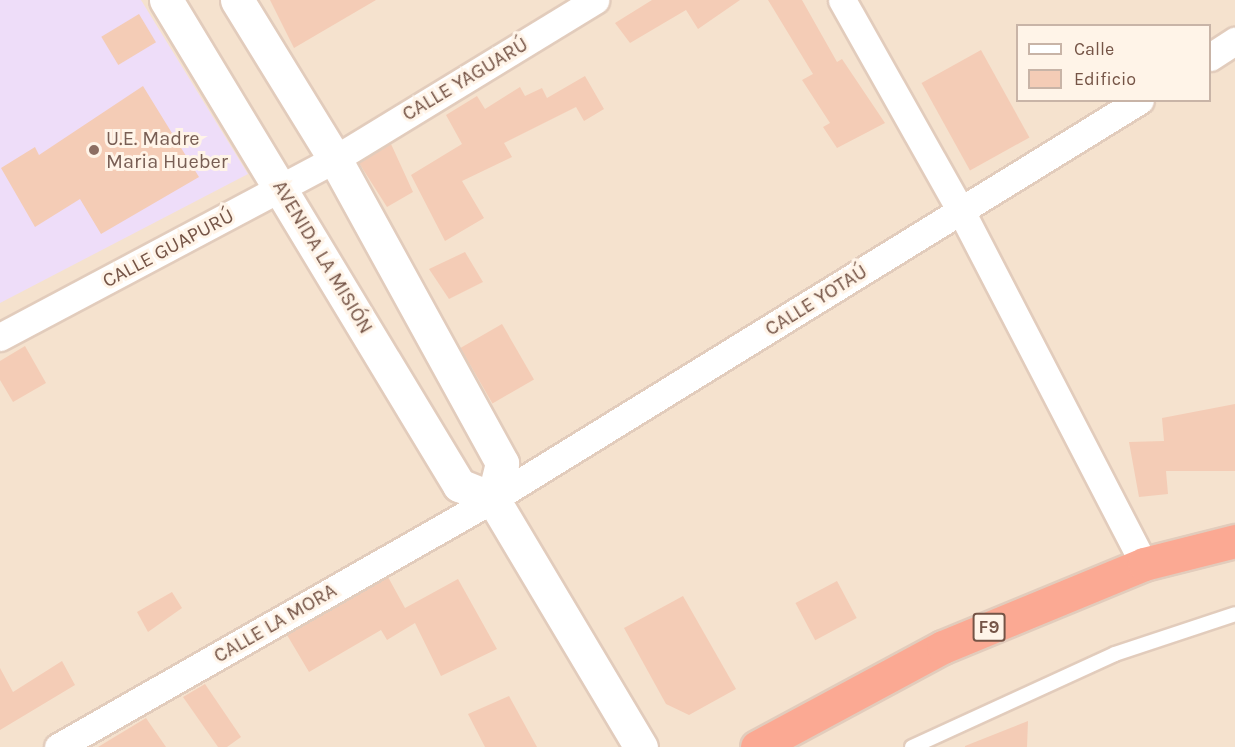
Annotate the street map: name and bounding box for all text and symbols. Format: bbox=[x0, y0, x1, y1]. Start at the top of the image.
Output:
legend bbox=[1016, 24, 1211, 102]
street label: CALLE YAGUARÚ bbox=[398, 32, 532, 126]
text: Calle bbox=[1074, 38, 1114, 60]
text: Edificio bbox=[1074, 68, 1136, 90]
place label: U.E. Madre Maria Hueber bbox=[106, 126, 228, 173]
marker: U.E. Madre Maria Hueber bbox=[87, 143, 101, 157]
street label: AVENIDA LA MISIÓN bbox=[268, 176, 378, 338]
street label: CALLE GUAPURÚ bbox=[98, 203, 238, 293]
street label: CALLE YOTAÚ bbox=[761, 259, 871, 341]
street label: CALLE LA MORA bbox=[209, 578, 341, 668]
road number: F9 bbox=[972, 612, 1006, 642]

